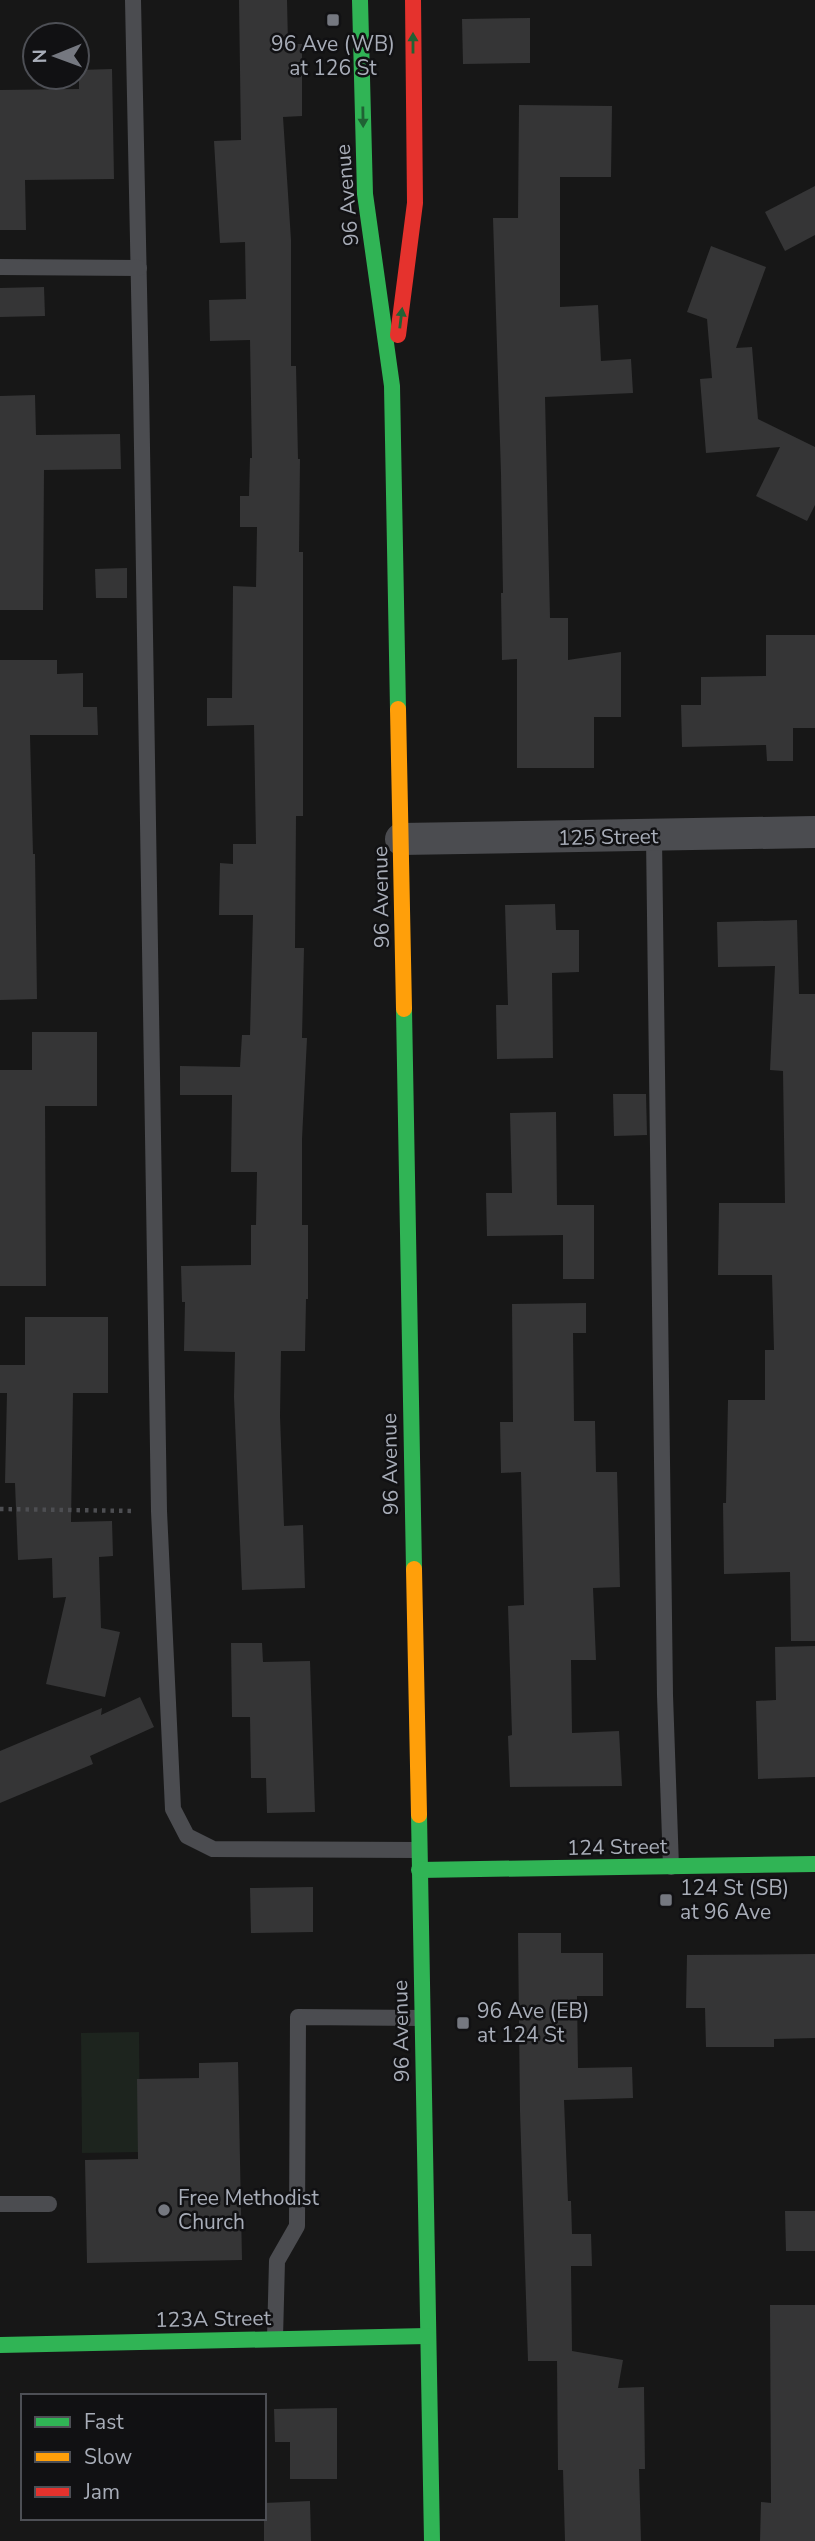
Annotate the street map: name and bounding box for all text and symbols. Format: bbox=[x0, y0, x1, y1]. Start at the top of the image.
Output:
marker: 96 Ave (WB) at 126 St bbox=[325, 12, 341, 28]
north arrow bbox=[21, 21, 91, 91]
place label: 96 Ave (WB) at 126 St bbox=[271, 30, 395, 82]
one-way arrow bbox=[408, 32, 419, 54]
text: N bbox=[27, 49, 53, 64]
one-way arrow bbox=[357, 106, 369, 128]
street label: 96 Avenue bbox=[329, 143, 365, 247]
one-way arrow bbox=[395, 307, 406, 329]
street label: 125 Street bbox=[558, 822, 659, 852]
street label: 96 Avenue bbox=[366, 846, 396, 948]
street label: 96 Avenue bbox=[375, 1413, 405, 1515]
street label: 124 Street bbox=[567, 1832, 668, 1862]
place label: 124 St (SB) at 96 Ave bbox=[680, 1874, 789, 1926]
marker: 124 St (SB) at 96 Ave bbox=[658, 1892, 674, 1908]
street label: 96 Avenue bbox=[386, 1980, 416, 2082]
place label: 96 Ave (EB) at 124 St bbox=[477, 1997, 589, 2049]
marker: 96 Ave (EB) at 124 St bbox=[455, 2015, 471, 2031]
place label: Free Methodist Church bbox=[178, 2184, 320, 2236]
marker: Free Methodist Church bbox=[156, 2202, 172, 2218]
street label: 123A Street bbox=[155, 2304, 272, 2334]
legend bbox=[21, 2394, 266, 2520]
text: Fast bbox=[84, 2408, 124, 2436]
text: Slow bbox=[84, 2443, 133, 2471]
text: Jam bbox=[83, 2478, 120, 2506]

